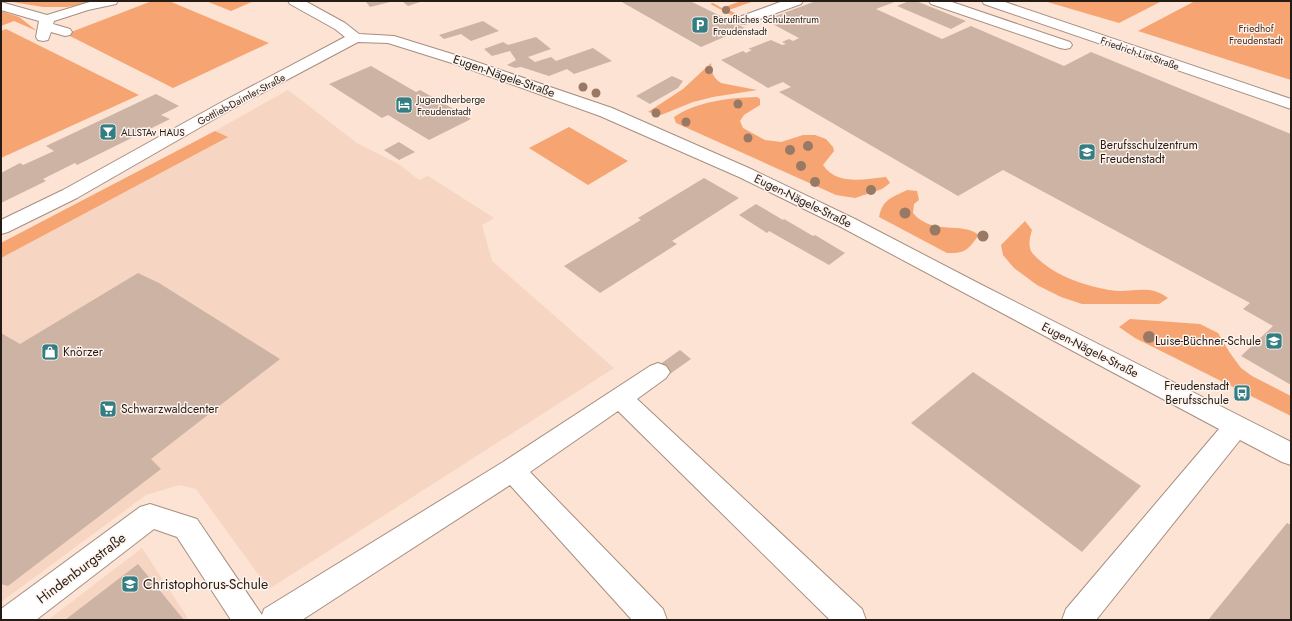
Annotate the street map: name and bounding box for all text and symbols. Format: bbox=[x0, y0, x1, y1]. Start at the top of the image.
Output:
place label: Berufliches Schulzentrum Freudenstadt bbox=[713, 12, 819, 39]
parking icon: Berufliches Schulzentrum Freudenstadt bbox=[690, 15, 710, 35]
park label: Friedhof Freudenstadt bbox=[1229, 21, 1284, 48]
street label: Friedrich-List-Straße bbox=[1098, 33, 1181, 74]
street label: Eugen-Nägele-Straße bbox=[451, 50, 557, 102]
street label: Gottlieb-Daimler-Straße bbox=[195, 70, 288, 129]
place label: Jugendherberge Freudenstadt bbox=[415, 92, 485, 119]
hotel icon: Jugendherberge Freudenstadt bbox=[394, 95, 414, 115]
bar icon: ALLSTAv HAUS bbox=[98, 122, 118, 142]
place label: ALLSTAv HAUS bbox=[121, 125, 185, 140]
place label: Berufsschulzentrum Freudenstadt bbox=[1100, 136, 1198, 168]
school or university icon: Berufsschulzentrum Freudenstadt bbox=[1077, 142, 1097, 162]
street label: Eugen-Nägele-Straße bbox=[751, 170, 855, 232]
street label: Eugen-Nägele-Straße bbox=[1038, 318, 1142, 382]
school or university icon: Luise-Büchner-Schule bbox=[1264, 331, 1284, 351]
place label: Luise-Büchner-Schule bbox=[1155, 332, 1261, 350]
shop icon: Knörzer bbox=[40, 342, 60, 362]
place label: Knörzer bbox=[63, 343, 104, 361]
place label: Freudenstadt Berufsschule bbox=[1164, 377, 1229, 409]
bus stop icon: Freudenstadt Berufsschule bbox=[1232, 383, 1252, 403]
supermarket icon: Schwarzwaldcenter bbox=[98, 399, 118, 419]
place label: Schwarzwaldcenter bbox=[121, 400, 219, 418]
street label: Hindenburgstraße bbox=[32, 528, 130, 608]
school or university icon: Christophorus-Schule bbox=[120, 574, 140, 594]
place label: Christophorus-Schule bbox=[143, 574, 268, 594]

